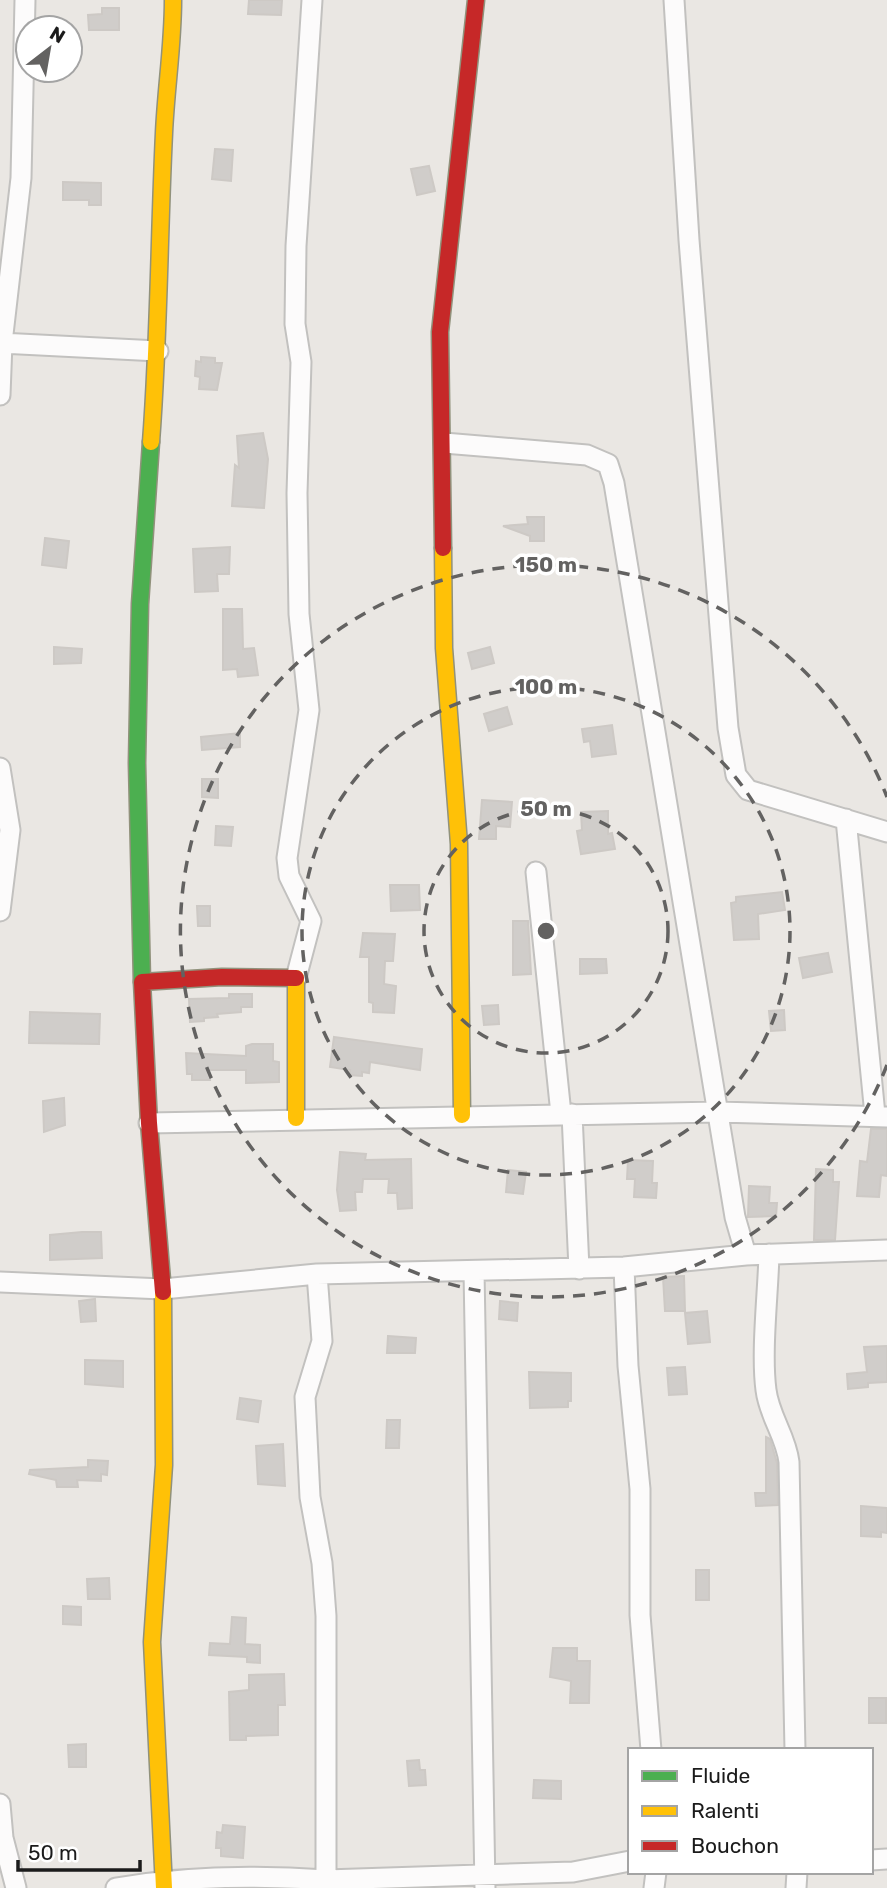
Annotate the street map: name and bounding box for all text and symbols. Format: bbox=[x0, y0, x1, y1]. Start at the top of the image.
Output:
north arrow bbox=[14, 14, 84, 84]
text: N bbox=[46, 21, 69, 48]
text: 150 m bbox=[515, 552, 577, 577]
text: 100 m bbox=[515, 674, 577, 699]
text: 50 m bbox=[520, 796, 572, 821]
centre of rings bbox=[534, 919, 558, 943]
legend bbox=[628, 1748, 873, 1874]
text: Fluide bbox=[691, 1763, 750, 1788]
text: Ralenti bbox=[691, 1798, 759, 1823]
scale bar bbox=[18, 1828, 140, 1872]
text: Bouchon bbox=[691, 1833, 779, 1858]
text: 50 m bbox=[28, 1840, 78, 1865]

